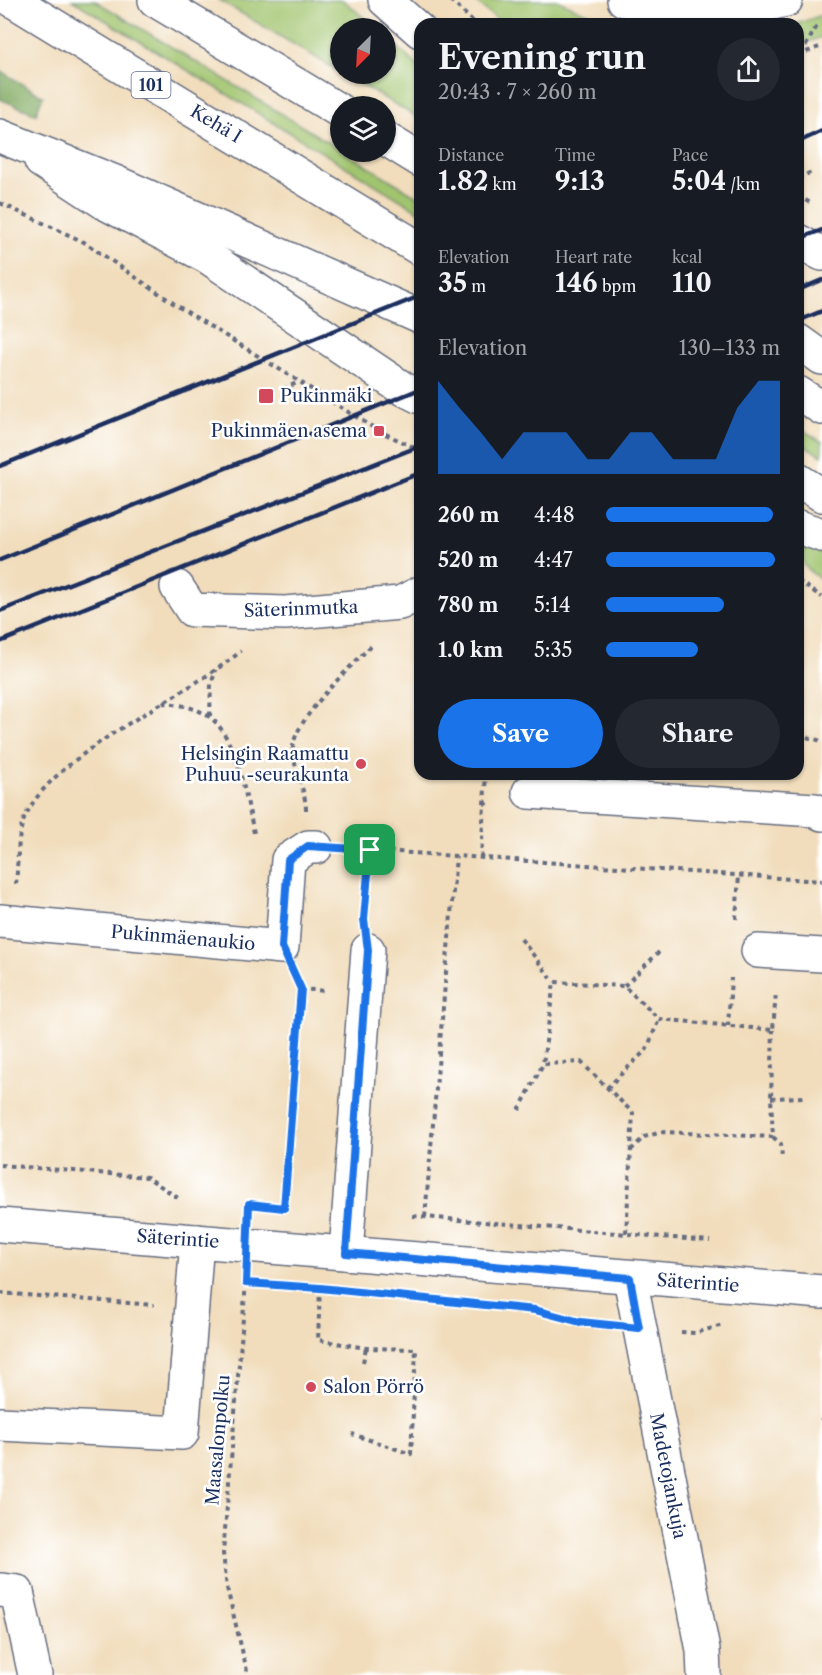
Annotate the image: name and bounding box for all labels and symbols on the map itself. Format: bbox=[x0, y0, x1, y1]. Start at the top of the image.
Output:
north arrow bbox=[330, 18, 396, 84]
road number: 101 bbox=[132, 72, 170, 98]
street label: Kehä I bbox=[186, 100, 246, 148]
place label: Pukinmäki bbox=[280, 385, 373, 407]
marker: Pukinmäki bbox=[257, 387, 275, 405]
place label: Pukinmäen asema bbox=[211, 420, 367, 442]
marker: Pukinmäen asema bbox=[372, 424, 386, 438]
street label: Säterinmutka bbox=[243, 596, 359, 622]
place label: Helsingin Raamattu Puhuu -seurakunta bbox=[181, 743, 350, 786]
marker: Helsingin Raamattu Puhuu -seurakunta bbox=[354, 757, 368, 771]
pin bbox=[344, 824, 395, 875]
street label: Pukinmäenaukio bbox=[110, 921, 256, 955]
street label: Säterintie bbox=[136, 1225, 220, 1253]
street label: Säterintie bbox=[656, 1269, 740, 1297]
street label: Maasalonpolku bbox=[201, 1374, 235, 1506]
place label: Salon Pörrö bbox=[323, 1376, 424, 1398]
marker: Salon Pörrö bbox=[304, 1380, 318, 1394]
street label: Madetojankuja bbox=[645, 1411, 691, 1541]

